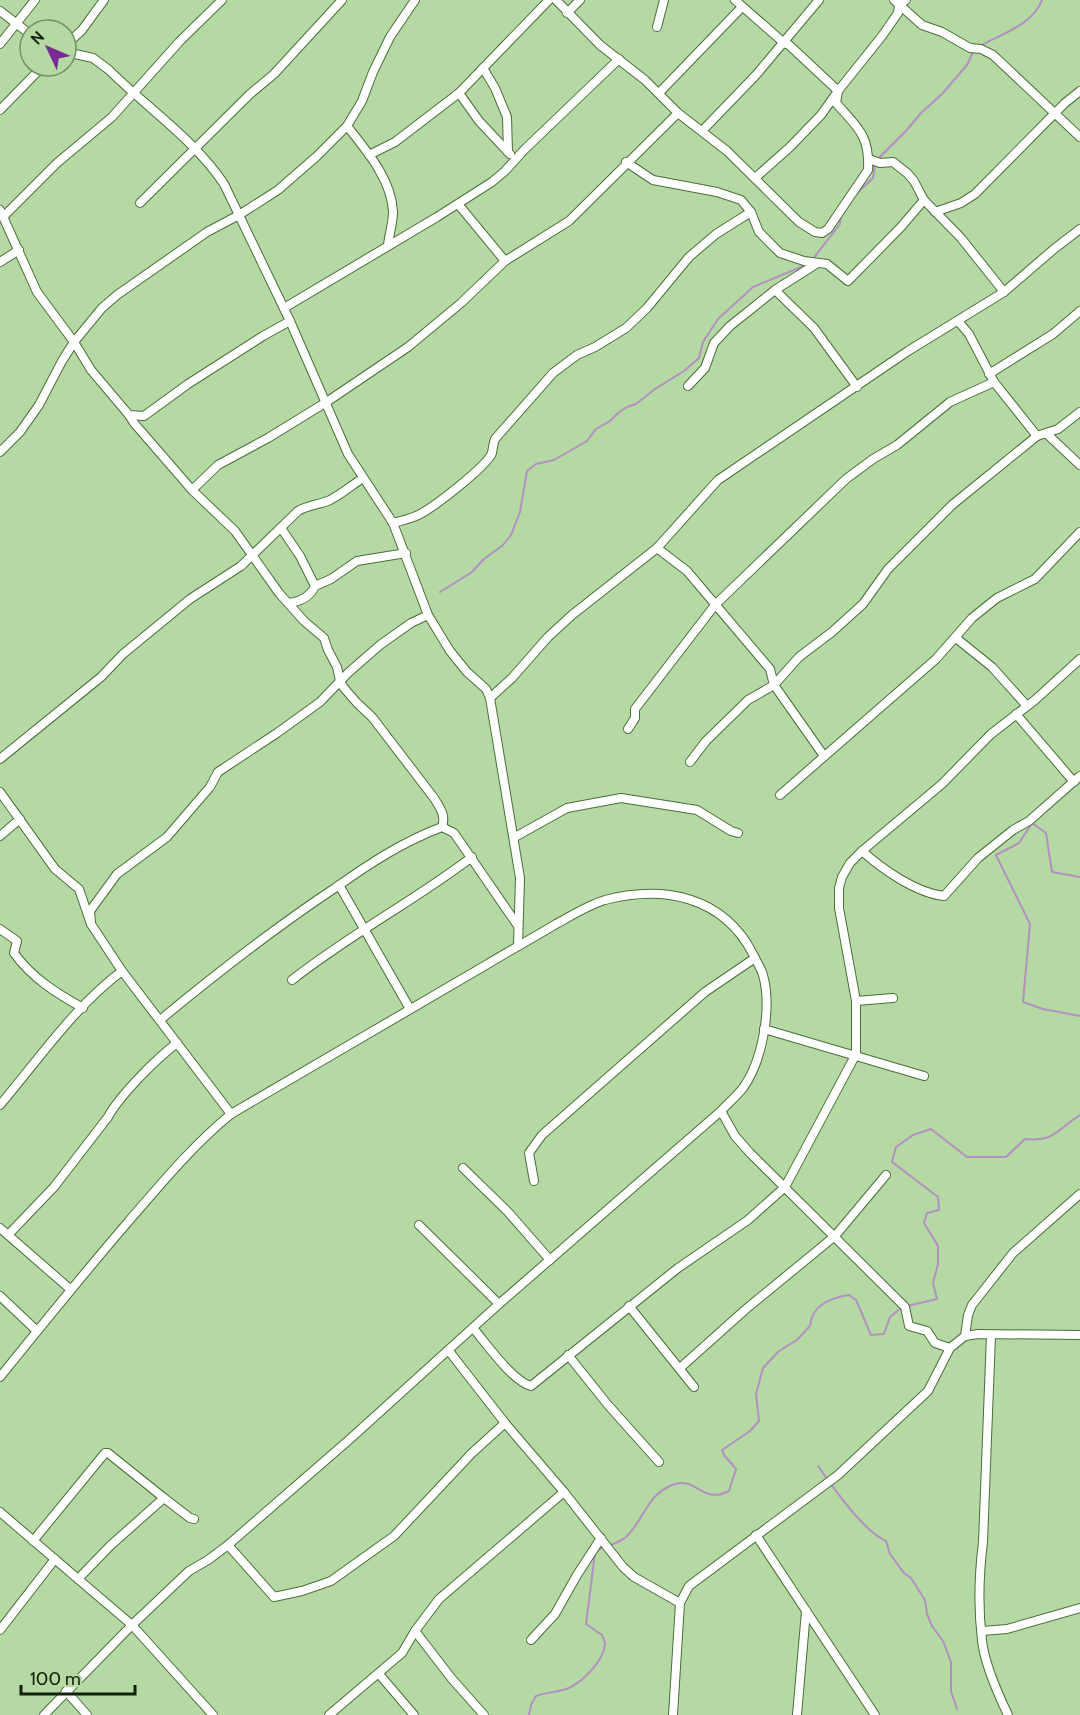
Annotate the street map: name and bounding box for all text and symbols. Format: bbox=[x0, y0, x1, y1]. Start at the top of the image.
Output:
north arrow bbox=[18, 18, 78, 78]
text: N bbox=[27, 27, 48, 49]
scale bar bbox=[21, 1658, 135, 1696]
text: 100 m bbox=[30, 1668, 81, 1690]

